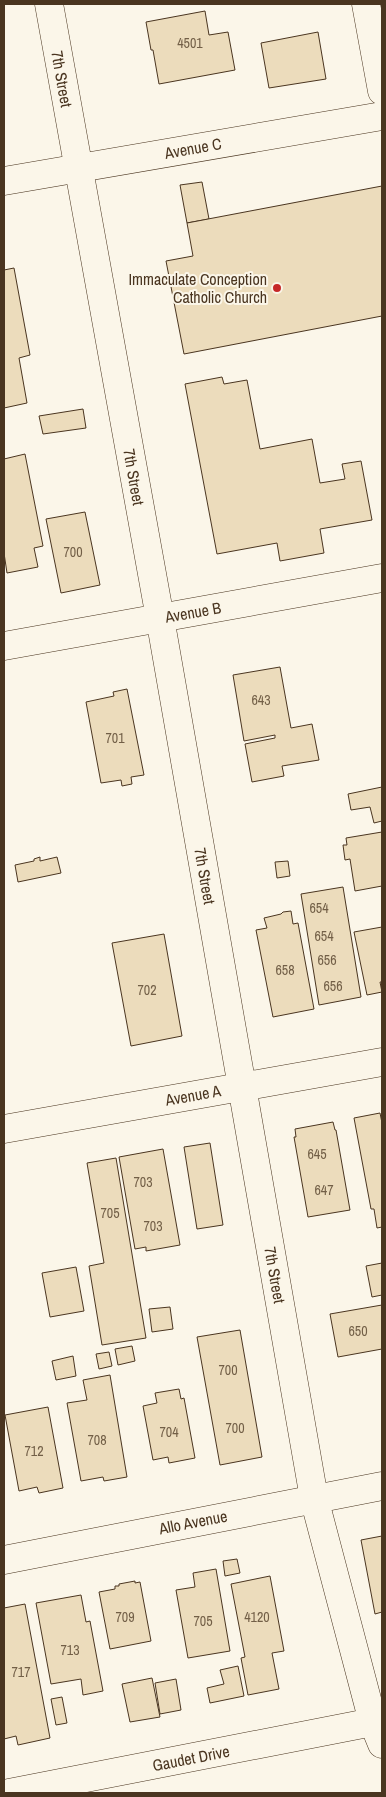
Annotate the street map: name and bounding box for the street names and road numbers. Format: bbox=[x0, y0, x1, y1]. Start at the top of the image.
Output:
street label: 7th Street bbox=[46, 49, 78, 109]
street label: Avenue C bbox=[162, 132, 223, 164]
street label: 7th Street bbox=[118, 447, 150, 507]
street label: Avenue B bbox=[162, 596, 223, 628]
street label: 7th Street bbox=[189, 846, 221, 906]
street label: Avenue A bbox=[163, 1079, 223, 1111]
street label: 7th Street bbox=[259, 1245, 291, 1305]
street label: Allo Avenue bbox=[156, 1505, 229, 1540]
street label: Gaudet Drive bbox=[151, 1740, 231, 1776]

